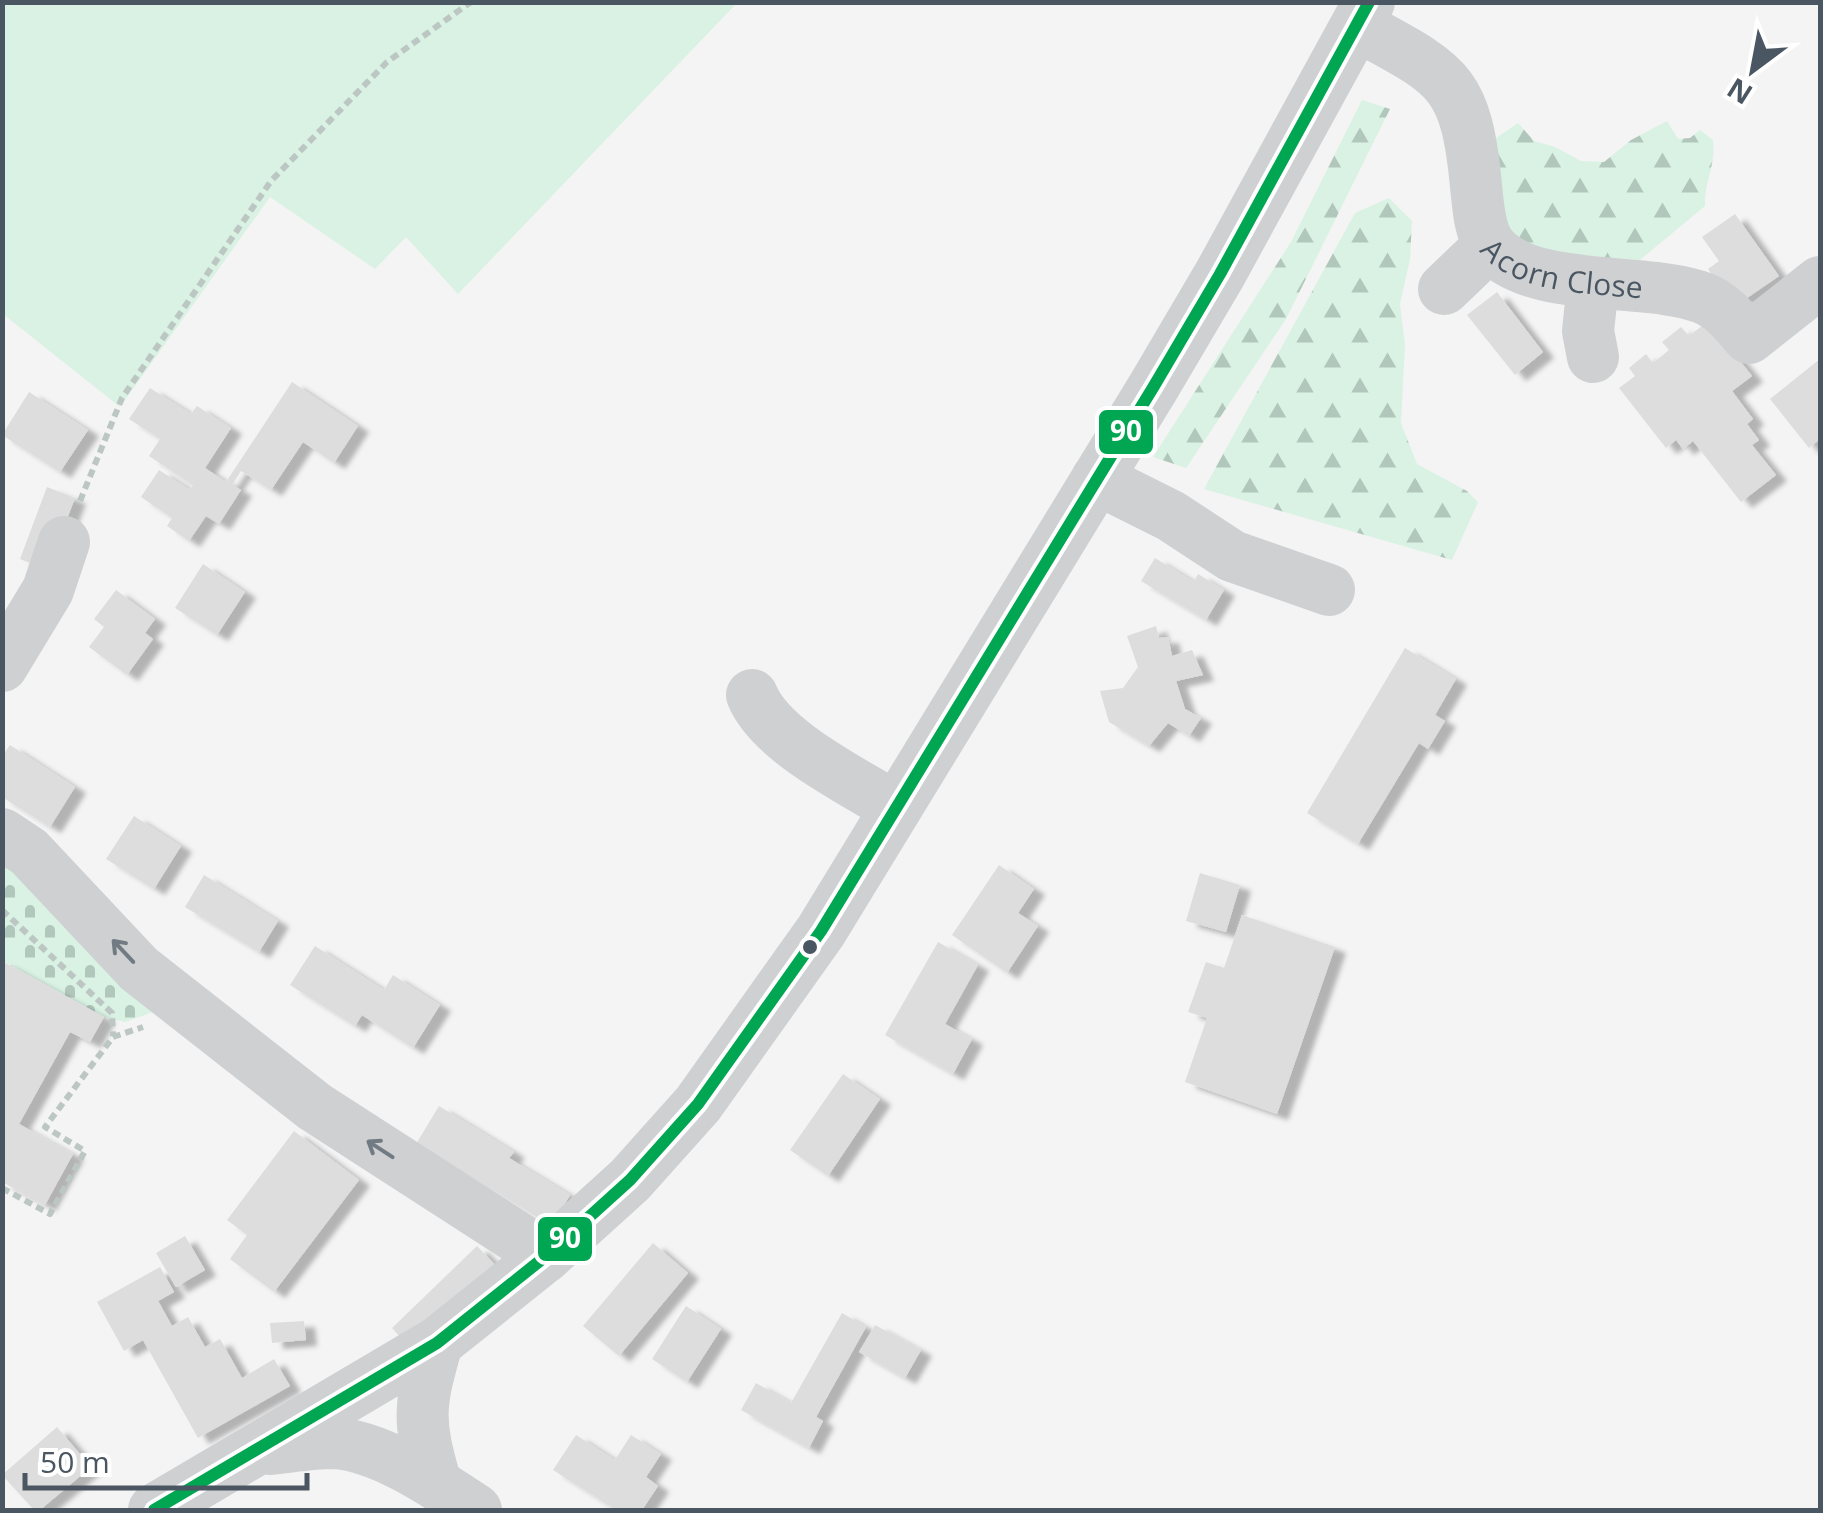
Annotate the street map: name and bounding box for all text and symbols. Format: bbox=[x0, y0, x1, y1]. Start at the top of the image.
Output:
north arrow bbox=[1703, 20, 1803, 120]
text: N bbox=[1720, 70, 1759, 114]
street label: Acorn Close bbox=[1473, 229, 1645, 307]
line badge: 90 bbox=[1097, 408, 1155, 456]
text: 90 bbox=[1110, 411, 1142, 449]
unlabelled marker bbox=[800, 937, 820, 957]
one-way arrow bbox=[111, 940, 135, 964]
one-way arrow bbox=[366, 1139, 395, 1160]
line badge: 90 bbox=[536, 1215, 594, 1263]
text: 90 bbox=[549, 1218, 581, 1256]
scale bar bbox=[25, 1428, 308, 1490]
text: 50 m bbox=[40, 1441, 110, 1482]

